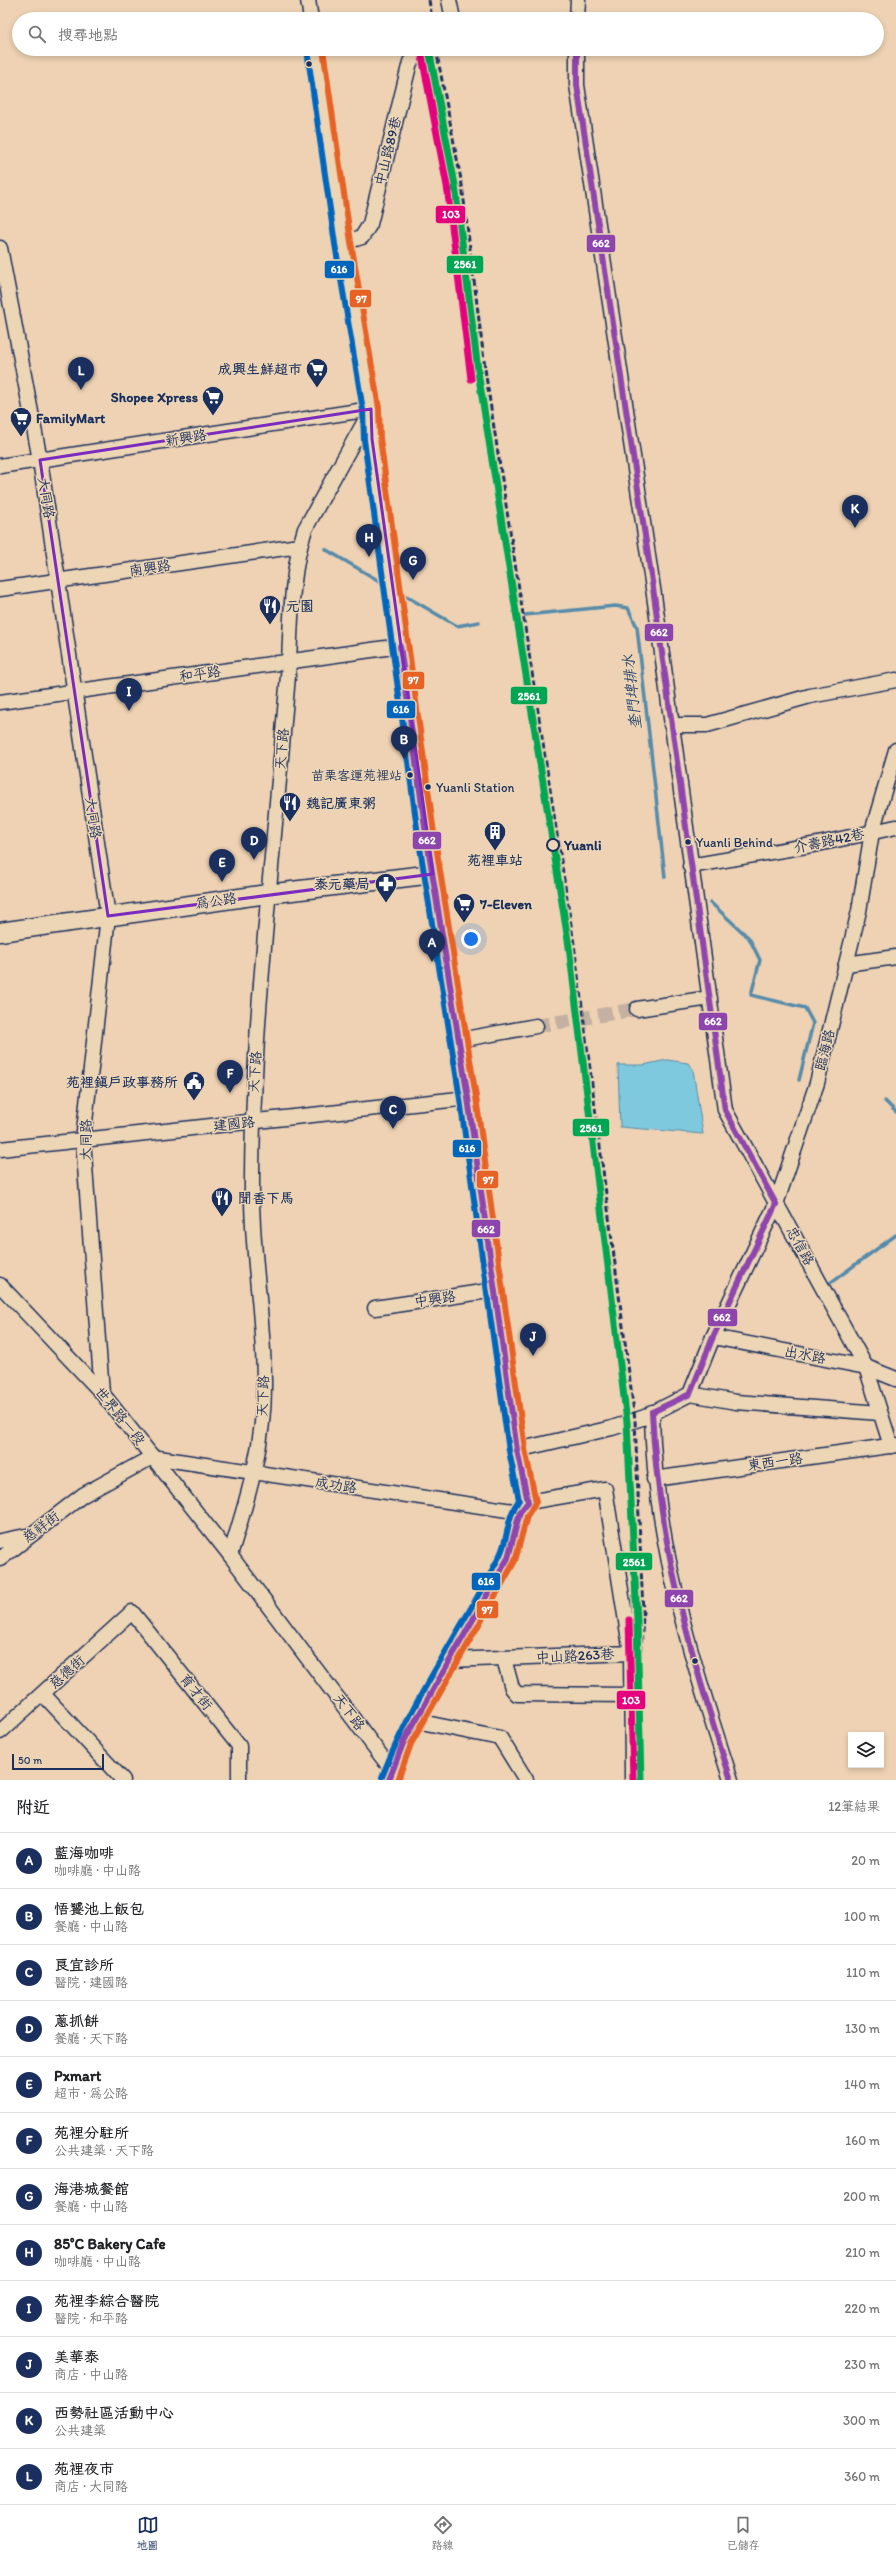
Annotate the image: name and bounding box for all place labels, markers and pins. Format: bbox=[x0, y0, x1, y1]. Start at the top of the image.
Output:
unlabelled marker bbox=[304, 59, 314, 69]
supermarket icon: 成興生鮮超市 bbox=[304, 356, 330, 389]
pin: L bbox=[68, 357, 94, 390]
place label: 成興生鮮超市 bbox=[218, 361, 302, 378]
supermarket icon: Shopee Xpress bbox=[200, 384, 226, 417]
place label: Shopee Xpress bbox=[111, 389, 198, 406]
supermarket icon: FamilyMart bbox=[8, 405, 34, 438]
place label: FamilyMart bbox=[36, 410, 106, 427]
pin: K bbox=[842, 495, 868, 528]
pin: H bbox=[356, 524, 382, 557]
pin: G bbox=[400, 547, 426, 580]
restaurant icon: 元園 bbox=[257, 593, 283, 626]
place label: 元園 bbox=[286, 598, 314, 615]
pin: I bbox=[116, 678, 142, 711]
pin: B bbox=[391, 726, 417, 759]
place label: 苗栗客運苑裡站 bbox=[311, 768, 402, 783]
marker: 苗栗客運苑裡站 bbox=[405, 770, 415, 780]
place label: Yuanli Station bbox=[436, 780, 514, 795]
marker: Yuanli Station bbox=[423, 782, 433, 792]
restaurant icon: 魏記廣東粥 bbox=[277, 790, 303, 823]
place label: 魏記廣東粥 bbox=[306, 795, 376, 812]
building icon: 苑裡車站 bbox=[482, 819, 508, 852]
pin: D bbox=[241, 827, 267, 860]
place label: Yuanli Behind bbox=[696, 835, 773, 850]
place label: Yuanli bbox=[563, 837, 602, 854]
marker: Yuanli Behind bbox=[683, 837, 693, 847]
marker: Yuanli bbox=[546, 838, 560, 852]
pin: E bbox=[209, 849, 235, 882]
place label: 苑裡車站 bbox=[467, 852, 523, 869]
pharmacy icon: 泰元藥局 bbox=[373, 871, 399, 904]
place label: 泰元藥局 bbox=[314, 876, 370, 893]
supermarket icon: 7-Eleven bbox=[451, 891, 477, 924]
place label: 7-Eleven bbox=[479, 896, 532, 913]
pin: A bbox=[419, 929, 445, 962]
pin: F bbox=[217, 1060, 243, 1093]
public building icon: 苑裡鎮戶政事務所 bbox=[181, 1069, 207, 1102]
place label: 苑裡鎮戶政事務所 bbox=[66, 1074, 178, 1091]
pin: C bbox=[380, 1096, 406, 1129]
restaurant icon: 聞香下馬 bbox=[209, 1185, 235, 1218]
place label: 聞香下馬 bbox=[238, 1190, 294, 1207]
pin: J bbox=[520, 1323, 546, 1356]
unlabelled marker bbox=[690, 1656, 700, 1666]

